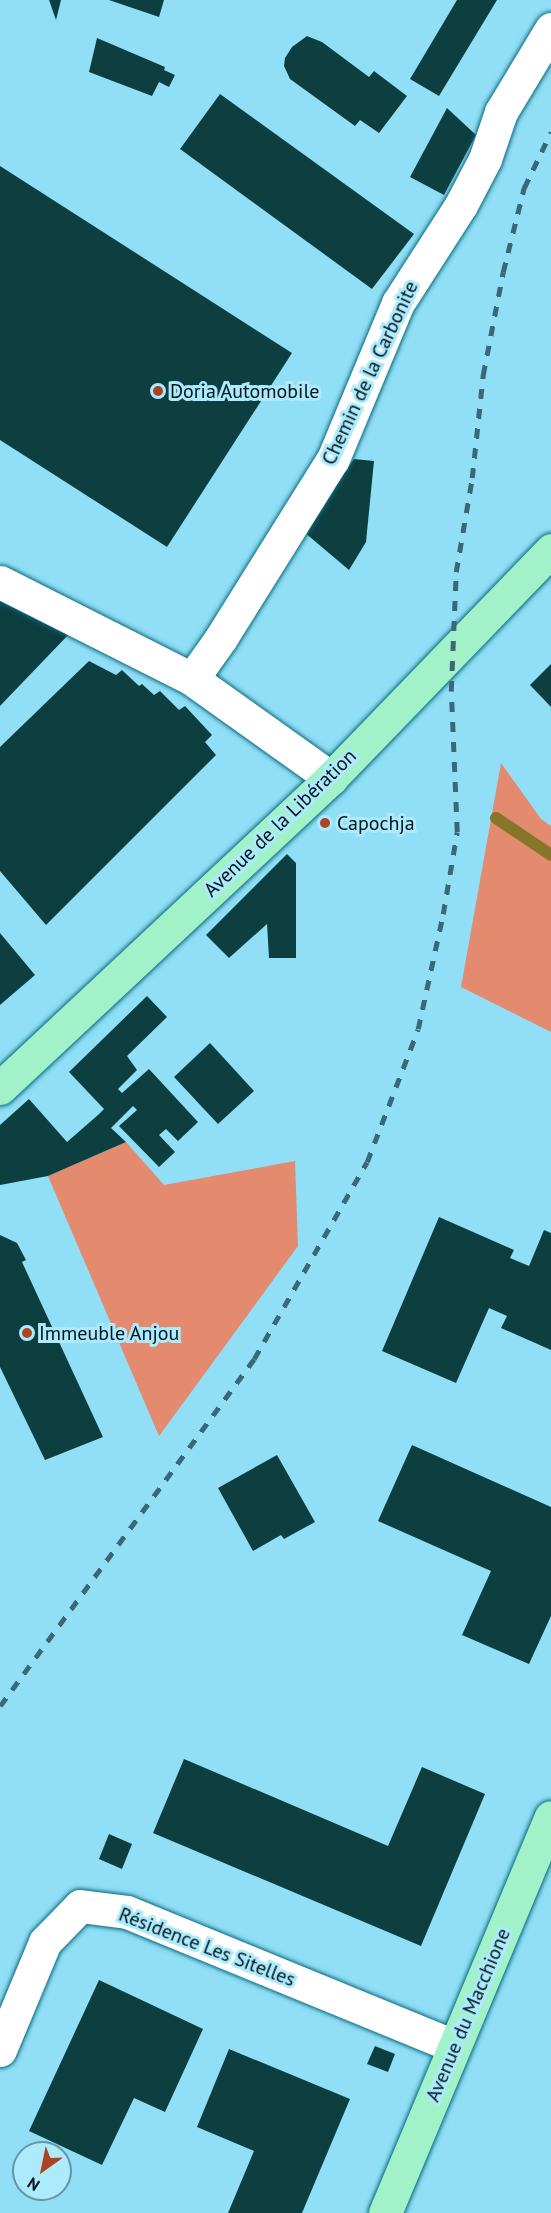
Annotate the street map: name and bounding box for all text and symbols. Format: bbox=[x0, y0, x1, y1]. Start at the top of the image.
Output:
street label: Chemin de la Carbonite bbox=[317, 277, 423, 469]
place label: Doria Automobile bbox=[170, 379, 320, 403]
marker: Doria Automobile bbox=[151, 384, 165, 398]
street label: Avenue de la Libération bbox=[199, 744, 361, 902]
place label: Capochja bbox=[337, 811, 415, 835]
marker: Capochja bbox=[318, 816, 332, 830]
place label: Immeuble Anjou bbox=[39, 1321, 180, 1345]
marker: Immeuble Anjou bbox=[20, 1326, 34, 1340]
street label: Résidence Les Sitelles bbox=[115, 1902, 299, 1992]
street label: Avenue du Macchione bbox=[421, 1925, 515, 2105]
north arrow bbox=[12, 2141, 72, 2201]
text: N bbox=[23, 2173, 43, 2196]

